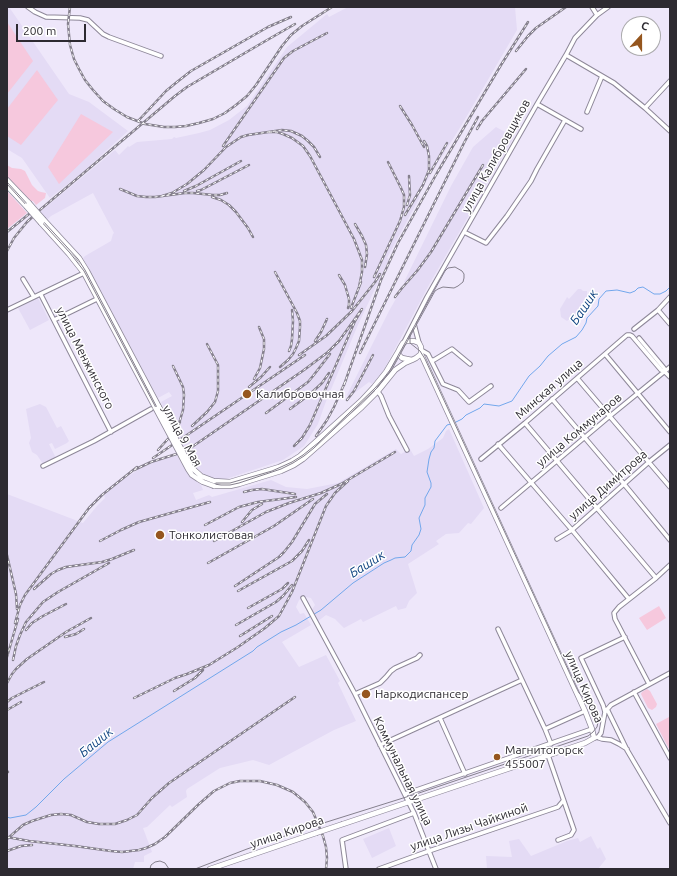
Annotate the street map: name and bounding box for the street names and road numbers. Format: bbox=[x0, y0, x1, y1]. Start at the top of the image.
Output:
street label: улица Калибровщиков bbox=[459, 97, 533, 215]
street label: улица Менжинского bbox=[53, 304, 117, 412]
street label: Минская улица bbox=[512, 356, 586, 422]
street label: улица Коммунаров bbox=[533, 390, 625, 470]
street label: улица 9 Мая bbox=[159, 403, 205, 469]
street label: улица Димитрова bbox=[566, 447, 650, 523]
street label: улица Кирова bbox=[562, 649, 606, 725]
street label: Коммунальная улица bbox=[370, 714, 436, 828]
street label: улица Лизы Чайкиной bbox=[408, 800, 530, 854]
street label: улица Кирова bbox=[248, 813, 326, 851]

